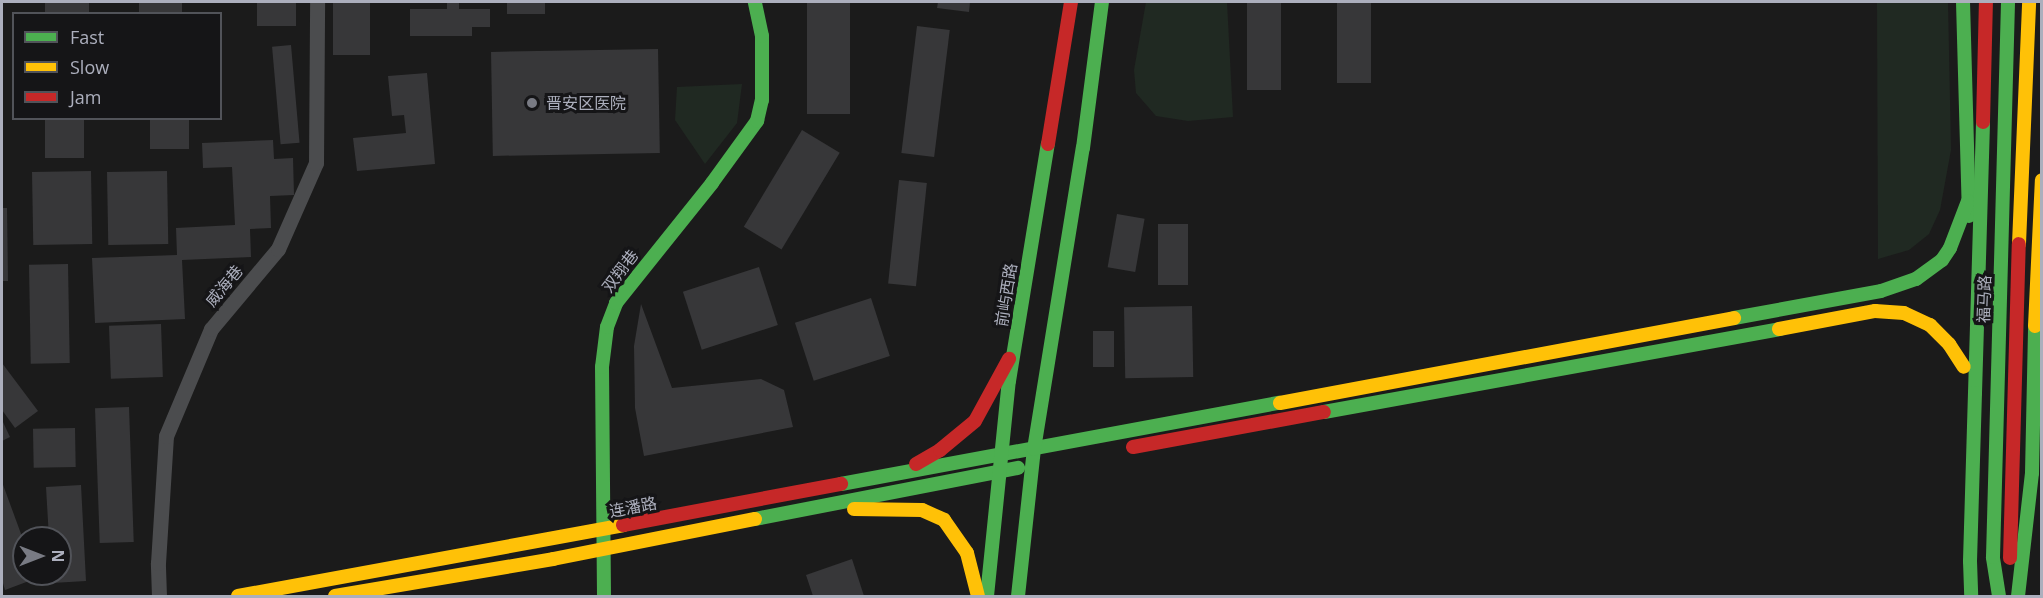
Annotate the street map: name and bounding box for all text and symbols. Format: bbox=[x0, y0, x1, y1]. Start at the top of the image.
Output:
legend bbox=[12, 12, 222, 120]
text: Fast bbox=[70, 25, 104, 49]
text: Slow bbox=[70, 55, 109, 79]
text: Jam bbox=[70, 85, 102, 109]
place label: 晋安区医院 bbox=[546, 93, 626, 113]
marker: 晋安区医院 bbox=[523, 94, 541, 112]
street label: 双翔巷 bbox=[598, 246, 642, 296]
street label: 威海巷 bbox=[201, 261, 247, 311]
street label: 前屿西路 bbox=[992, 262, 1020, 328]
street label: 福马路 bbox=[1974, 275, 1994, 323]
street label: 连潘路 bbox=[608, 493, 658, 521]
north arrow bbox=[12, 526, 72, 586]
text: N bbox=[47, 549, 69, 563]

